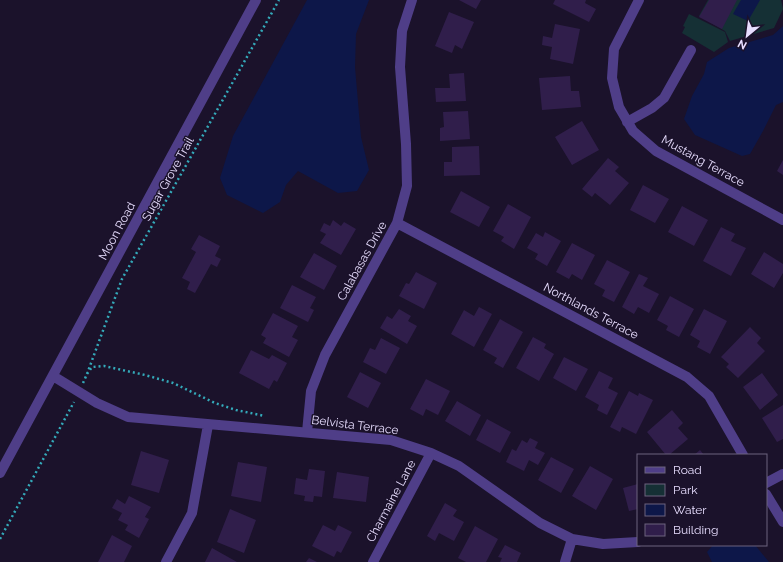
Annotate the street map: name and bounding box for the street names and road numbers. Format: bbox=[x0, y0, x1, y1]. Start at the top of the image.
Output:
street label: Mustang Terrace bbox=[659, 132, 747, 190]
street label: Sugar Grove Trail bbox=[139, 134, 197, 223]
street label: Moon Road bbox=[96, 200, 138, 262]
street label: Calabasas Drive bbox=[334, 219, 390, 303]
street label: Northlands Terrace bbox=[541, 280, 641, 342]
street label: Belvista Terrace bbox=[311, 413, 399, 437]
street label: Charmaine Lane bbox=[363, 458, 419, 544]

